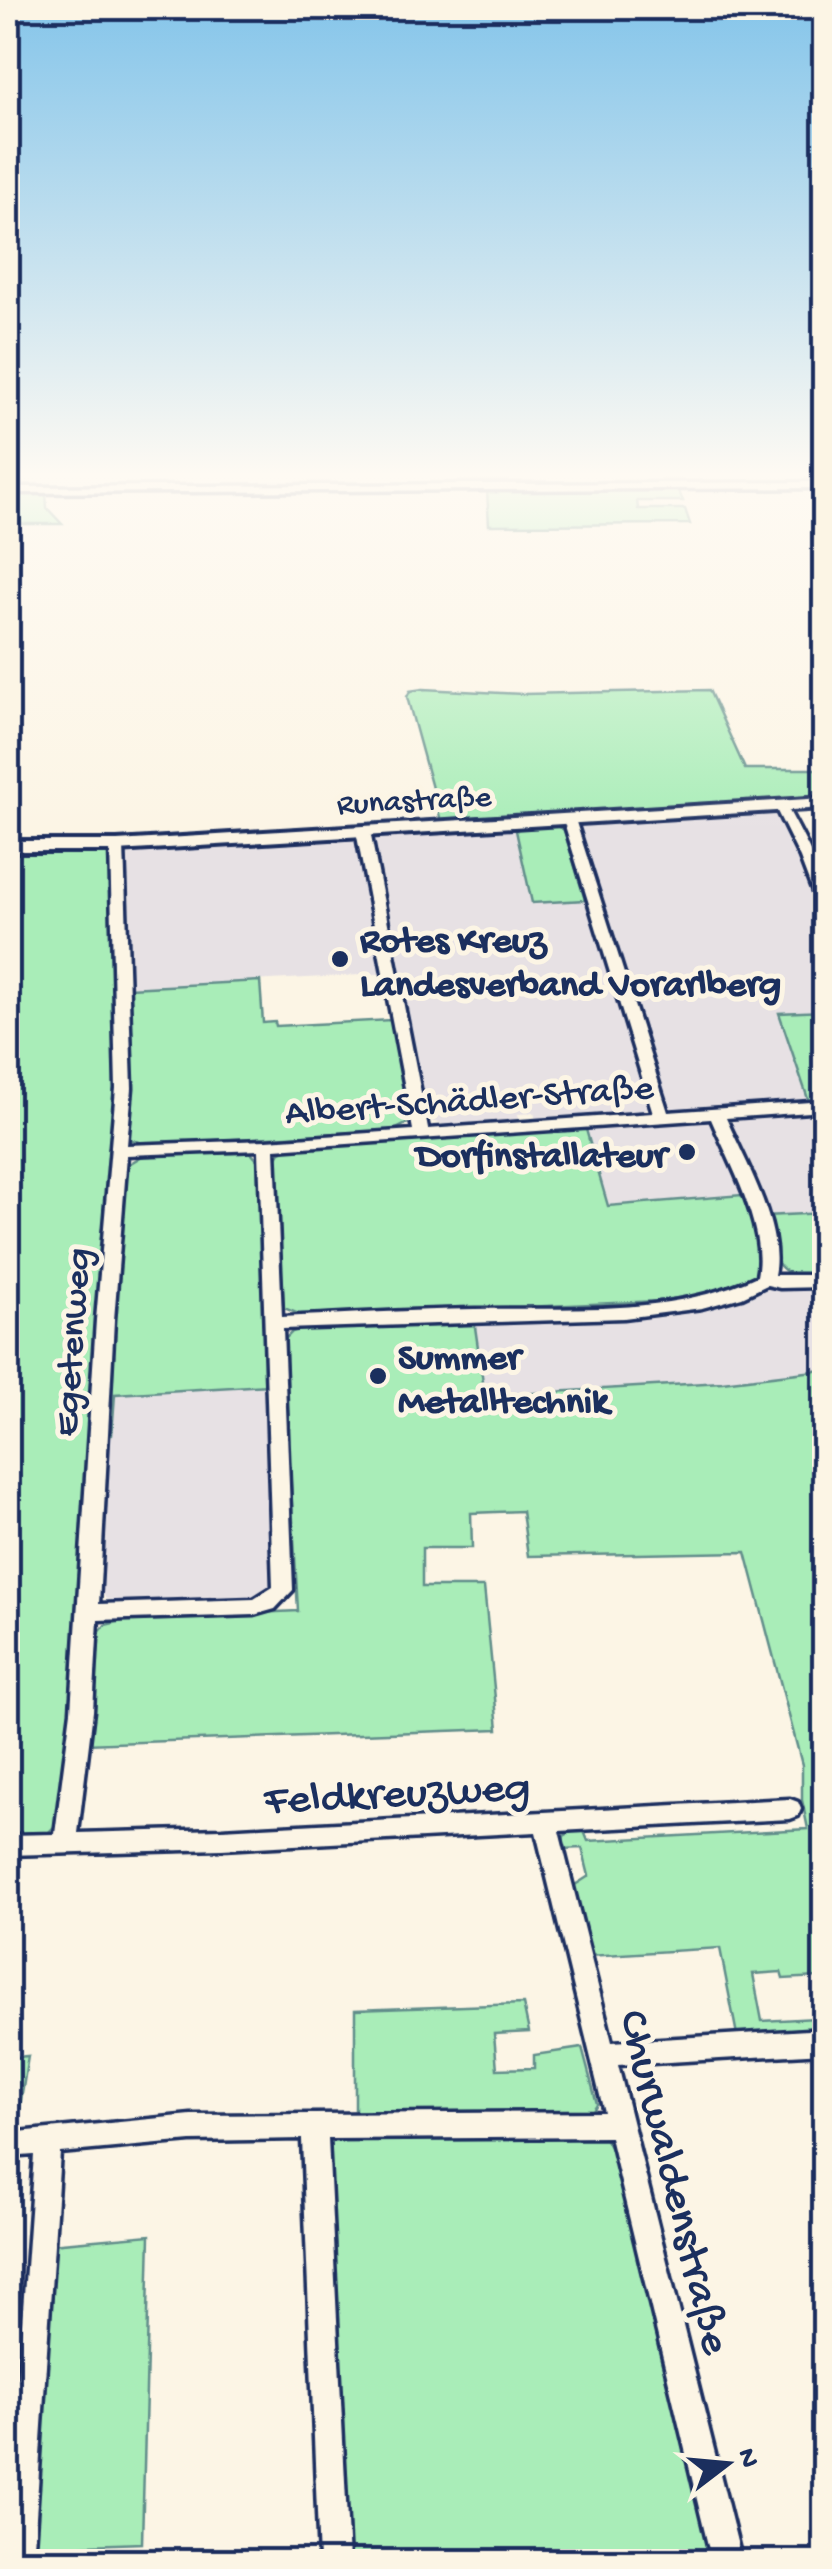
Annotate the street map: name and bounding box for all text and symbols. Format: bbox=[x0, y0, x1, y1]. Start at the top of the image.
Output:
street label: Runastraße bbox=[336, 780, 493, 826]
place label: Rotes Kreuz Landesverband Vorarlberg bbox=[360, 921, 781, 1009]
marker: Rotes Kreuz Landesverband Vorarlberg bbox=[329, 948, 351, 970]
street label: Albert-Schädler-Straße bbox=[284, 1068, 656, 1138]
place label: Dorfinstallateur bbox=[413, 1136, 671, 1180]
marker: Dorfinstallateur bbox=[676, 1141, 698, 1163]
street label: Egetenweg bbox=[46, 1247, 104, 1438]
place label: Summer Metalltechnik bbox=[398, 1338, 613, 1426]
marker: Summer Metalltechnik bbox=[367, 1365, 389, 1387]
street label: Feldkreuzweg bbox=[262, 1763, 532, 1830]
street label: Churwaldenstraße bbox=[603, 2005, 740, 2361]
north arrow bbox=[677, 2414, 777, 2514]
text: N bbox=[728, 2445, 765, 2472]

